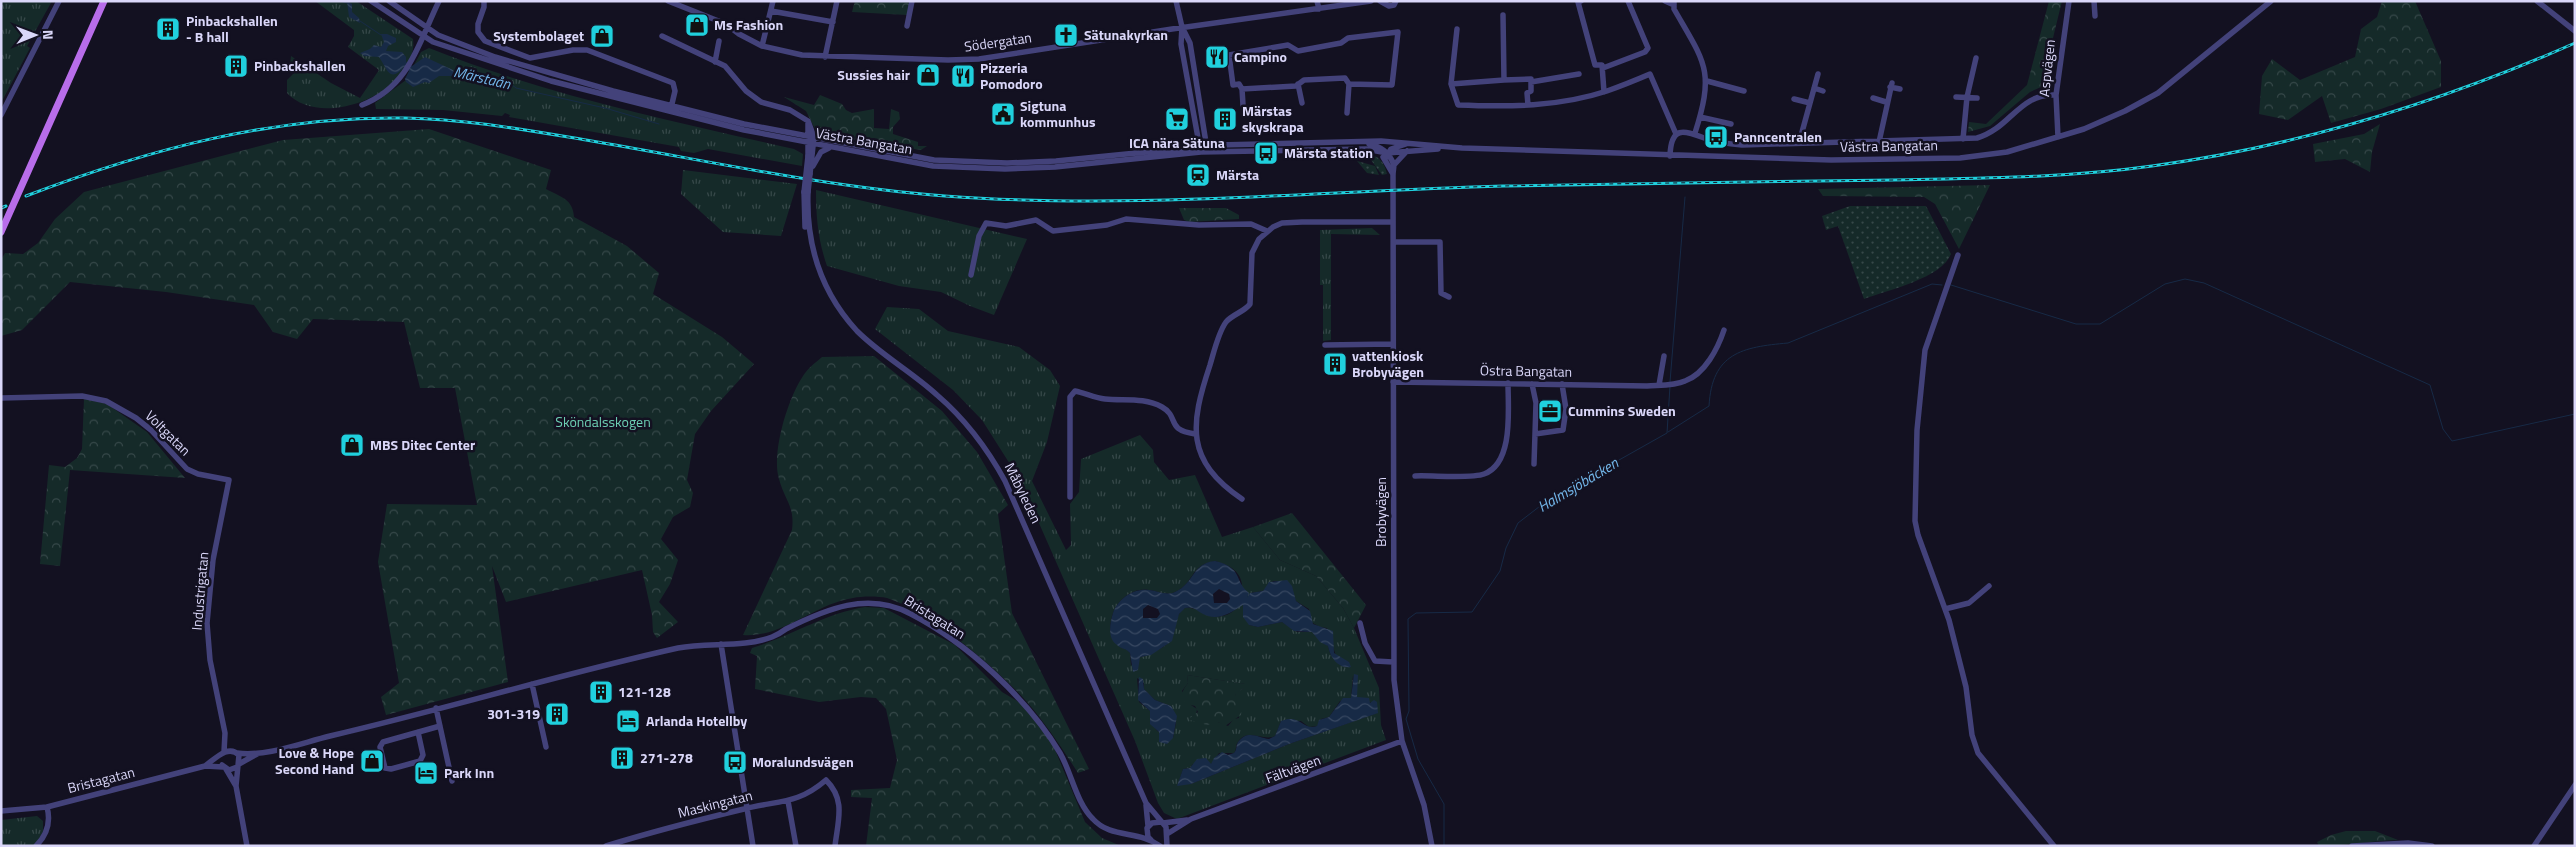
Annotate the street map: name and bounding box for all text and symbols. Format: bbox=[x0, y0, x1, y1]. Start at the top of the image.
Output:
north arrow bbox=[10, 10, 60, 60]
place label: Pinbackshallen - B hall bbox=[186, 10, 278, 47]
shop icon: Ms Fashion bbox=[684, 12, 710, 38]
place label: Ms Fashion bbox=[714, 14, 783, 35]
building icon: Pinbackshallen - B hall bbox=[155, 16, 181, 42]
church icon: Sätunakyrkan bbox=[1053, 22, 1079, 48]
shop icon: Systembolaget bbox=[589, 23, 615, 49]
place label: Sätunakyrkan bbox=[1084, 24, 1168, 45]
place label: Systembolaget bbox=[493, 25, 584, 46]
street label: Södergatan bbox=[963, 26, 1033, 57]
text: N bbox=[38, 30, 59, 40]
street label: Aspvägen bbox=[2033, 38, 2060, 98]
restaurant icon: Campino bbox=[1204, 44, 1230, 70]
place label: Campino bbox=[1234, 46, 1287, 67]
building icon: Pinbackshallen bbox=[223, 53, 249, 79]
place label: Pinbackshallen bbox=[254, 55, 346, 76]
place label: Pizzeria Pomodoro bbox=[980, 57, 1043, 94]
water label: Märstaån bbox=[451, 60, 513, 95]
shop icon: Sussies hair bbox=[915, 62, 941, 88]
restaurant icon: Pizzeria Pomodoro bbox=[950, 63, 976, 89]
place label: Sussies hair bbox=[837, 64, 910, 85]
place label: Sigtuna kommunhus bbox=[1020, 95, 1096, 132]
place label: Märstas skyskrapa bbox=[1242, 100, 1304, 137]
public building icon: Sigtuna kommunhus bbox=[990, 101, 1016, 127]
supermarket icon: ICA nära Sätuna bbox=[1164, 106, 1190, 132]
building icon: Märstas skyskrapa bbox=[1212, 106, 1238, 132]
street label: Västra Bangatan bbox=[814, 122, 914, 159]
bus stop icon: Panncentralen bbox=[1703, 124, 1729, 150]
place label: Panncentralen bbox=[1734, 126, 1822, 147]
place label: ICA nära Sätuna bbox=[1129, 132, 1225, 153]
street label: Västra Bangatan bbox=[1840, 134, 1938, 157]
bus stop icon: Märsta station bbox=[1253, 140, 1279, 166]
place label: Märsta station bbox=[1284, 142, 1373, 163]
station icon: Märsta bbox=[1185, 162, 1211, 188]
place label: Märsta bbox=[1216, 164, 1259, 185]
place label: vattenkiosk Brobyvägen bbox=[1352, 345, 1424, 382]
building icon: vattenkiosk Brobyvägen bbox=[1322, 351, 1348, 377]
street label: Östra Bangatan bbox=[1480, 359, 1572, 382]
office icon: Cummins Sweden bbox=[1537, 398, 1563, 424]
place label: Cummins Sweden bbox=[1568, 400, 1676, 421]
street label: Voltgatan bbox=[141, 405, 196, 460]
park label: Sköndalsskogen bbox=[555, 411, 651, 432]
shop icon: MBS Ditec Center bbox=[339, 432, 365, 458]
place label: MBS Ditec Center bbox=[370, 434, 475, 455]
water label: Halmsjöbäcken bbox=[1533, 451, 1623, 518]
street label: Måbyleden bbox=[1000, 459, 1047, 527]
street label: Brobyvägen bbox=[1370, 477, 1391, 547]
street label: Industrigatan bbox=[186, 551, 213, 631]
street label: Bristagatan bbox=[901, 589, 970, 644]
building icon: 121-128 bbox=[588, 679, 614, 705]
place label: 121-128 bbox=[618, 681, 671, 702]
building icon: 301-319 bbox=[544, 701, 570, 727]
place label: 301-319 bbox=[487, 703, 540, 724]
hotel icon: Arlanda Hotellby bbox=[615, 708, 641, 734]
place label: Arlanda Hotellby bbox=[646, 710, 747, 731]
place label: Love & Hope Second Hand bbox=[275, 742, 354, 779]
building icon: 271-278 bbox=[609, 745, 635, 771]
place label: 271-278 bbox=[640, 747, 693, 768]
shop icon: Love & Hope Second Hand bbox=[359, 748, 385, 774]
bus stop icon: Moralundsvägen bbox=[722, 749, 748, 775]
street label: Fältvägen bbox=[1262, 749, 1323, 788]
place label: Moralundsvägen bbox=[752, 751, 854, 772]
hotel icon: Park Inn bbox=[413, 760, 439, 786]
street label: Bristagatan bbox=[65, 761, 137, 798]
place label: Park Inn bbox=[444, 762, 494, 783]
street label: Maskingatan bbox=[675, 784, 754, 823]

